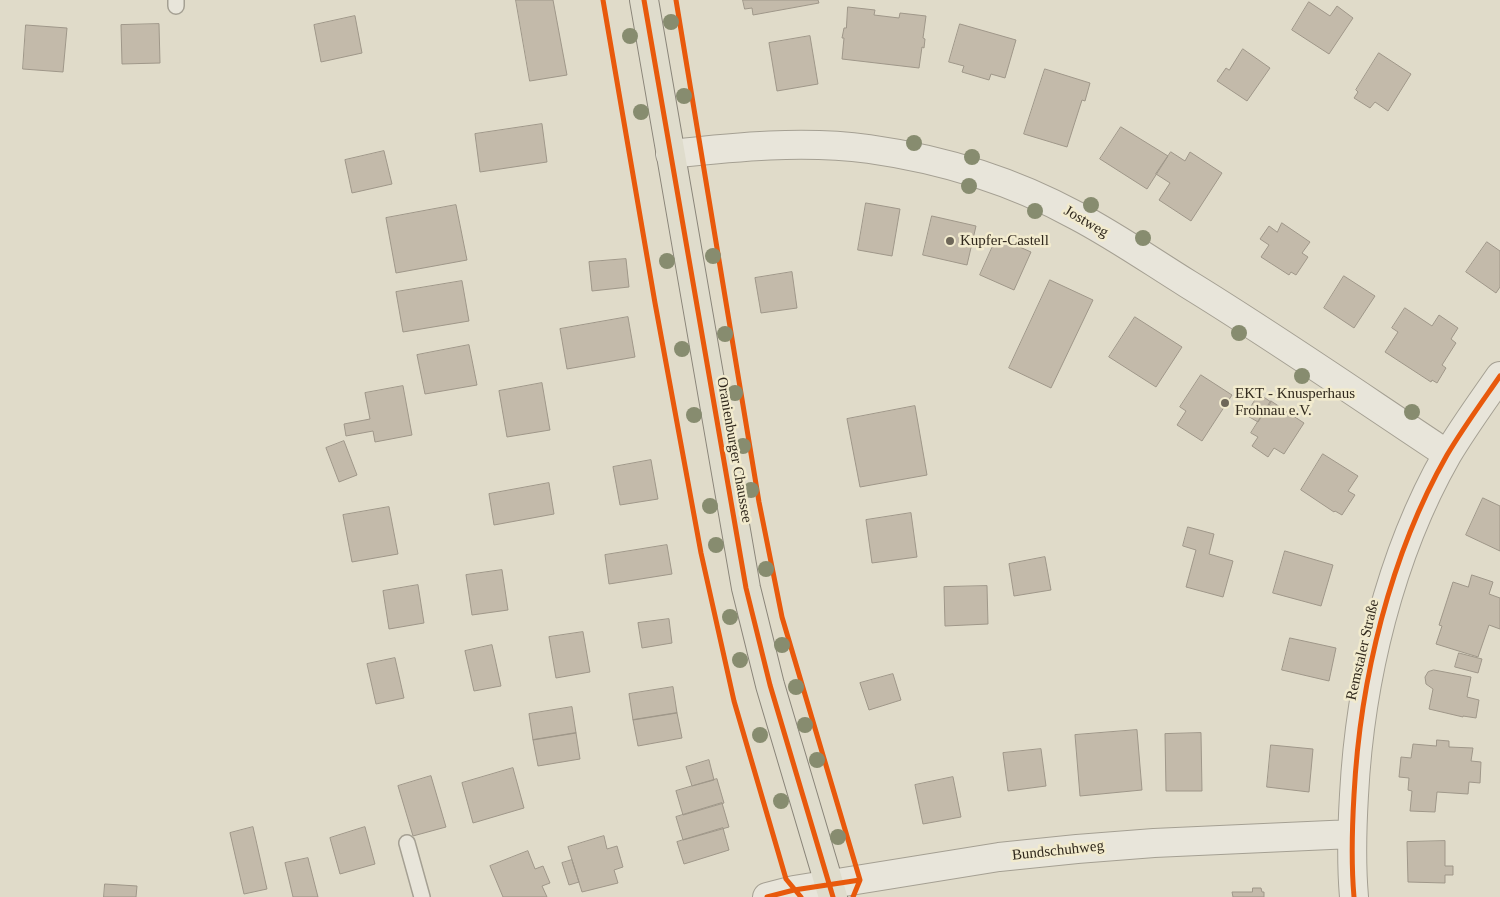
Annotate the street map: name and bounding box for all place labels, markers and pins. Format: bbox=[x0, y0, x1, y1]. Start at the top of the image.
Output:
place label: Kupfer-Castell bbox=[960, 232, 1049, 250]
marker: Kupfer-Castell bbox=[944, 235, 956, 247]
place label: EKT - Knusperhaus Frohnau e.V. bbox=[1235, 385, 1355, 420]
marker: EKT - Knusperhaus Frohnau e.V. bbox=[1219, 397, 1231, 409]

